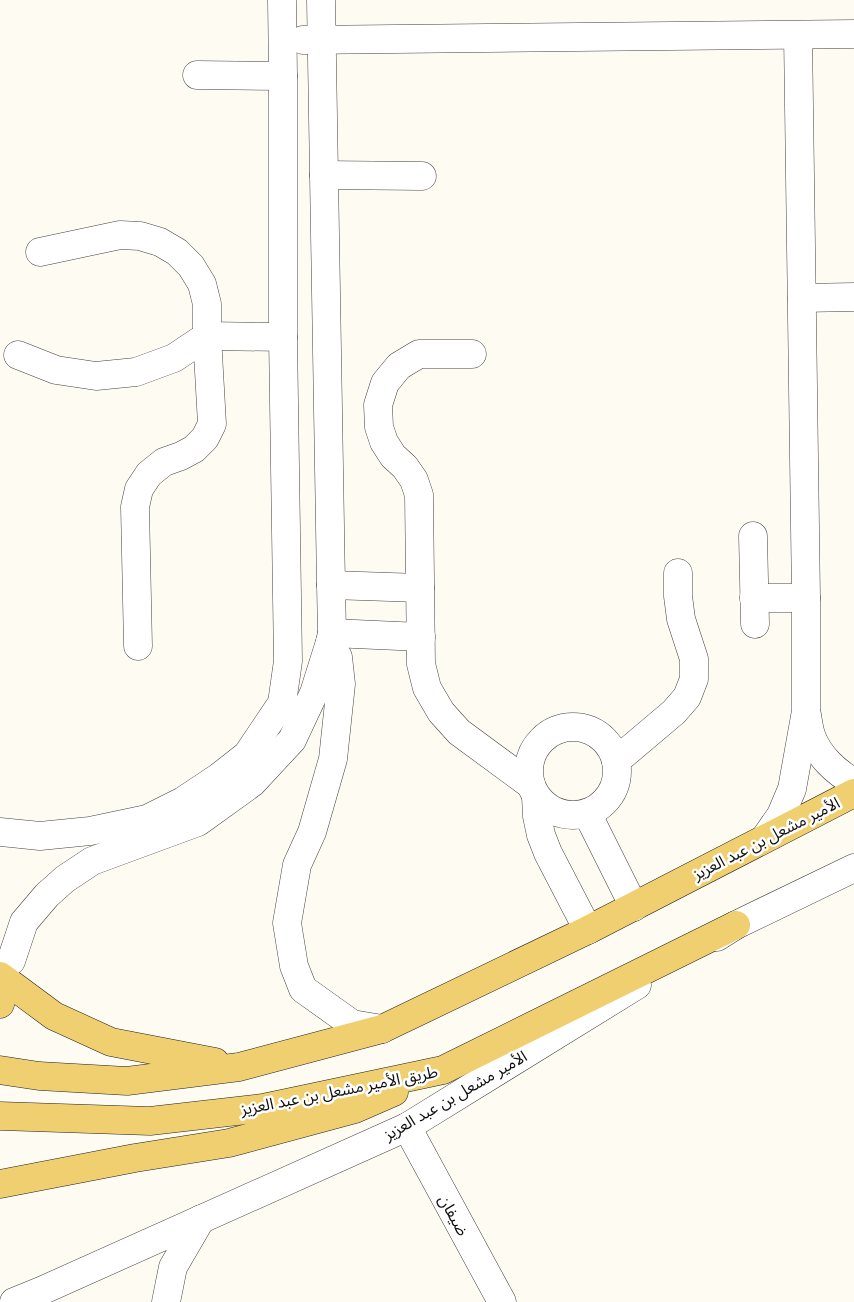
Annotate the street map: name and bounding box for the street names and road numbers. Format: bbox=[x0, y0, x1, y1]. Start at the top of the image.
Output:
street label: الأمير مشعل بن عبد العزيز bbox=[688, 792, 843, 884]
street label: الأمير مشعل بن عبد العزيز bbox=[379, 1046, 530, 1145]
street label: طريق الأمير مشعل بن عبد العزيز bbox=[238, 1061, 440, 1120]
street label: ضيفان bbox=[435, 1191, 473, 1239]

